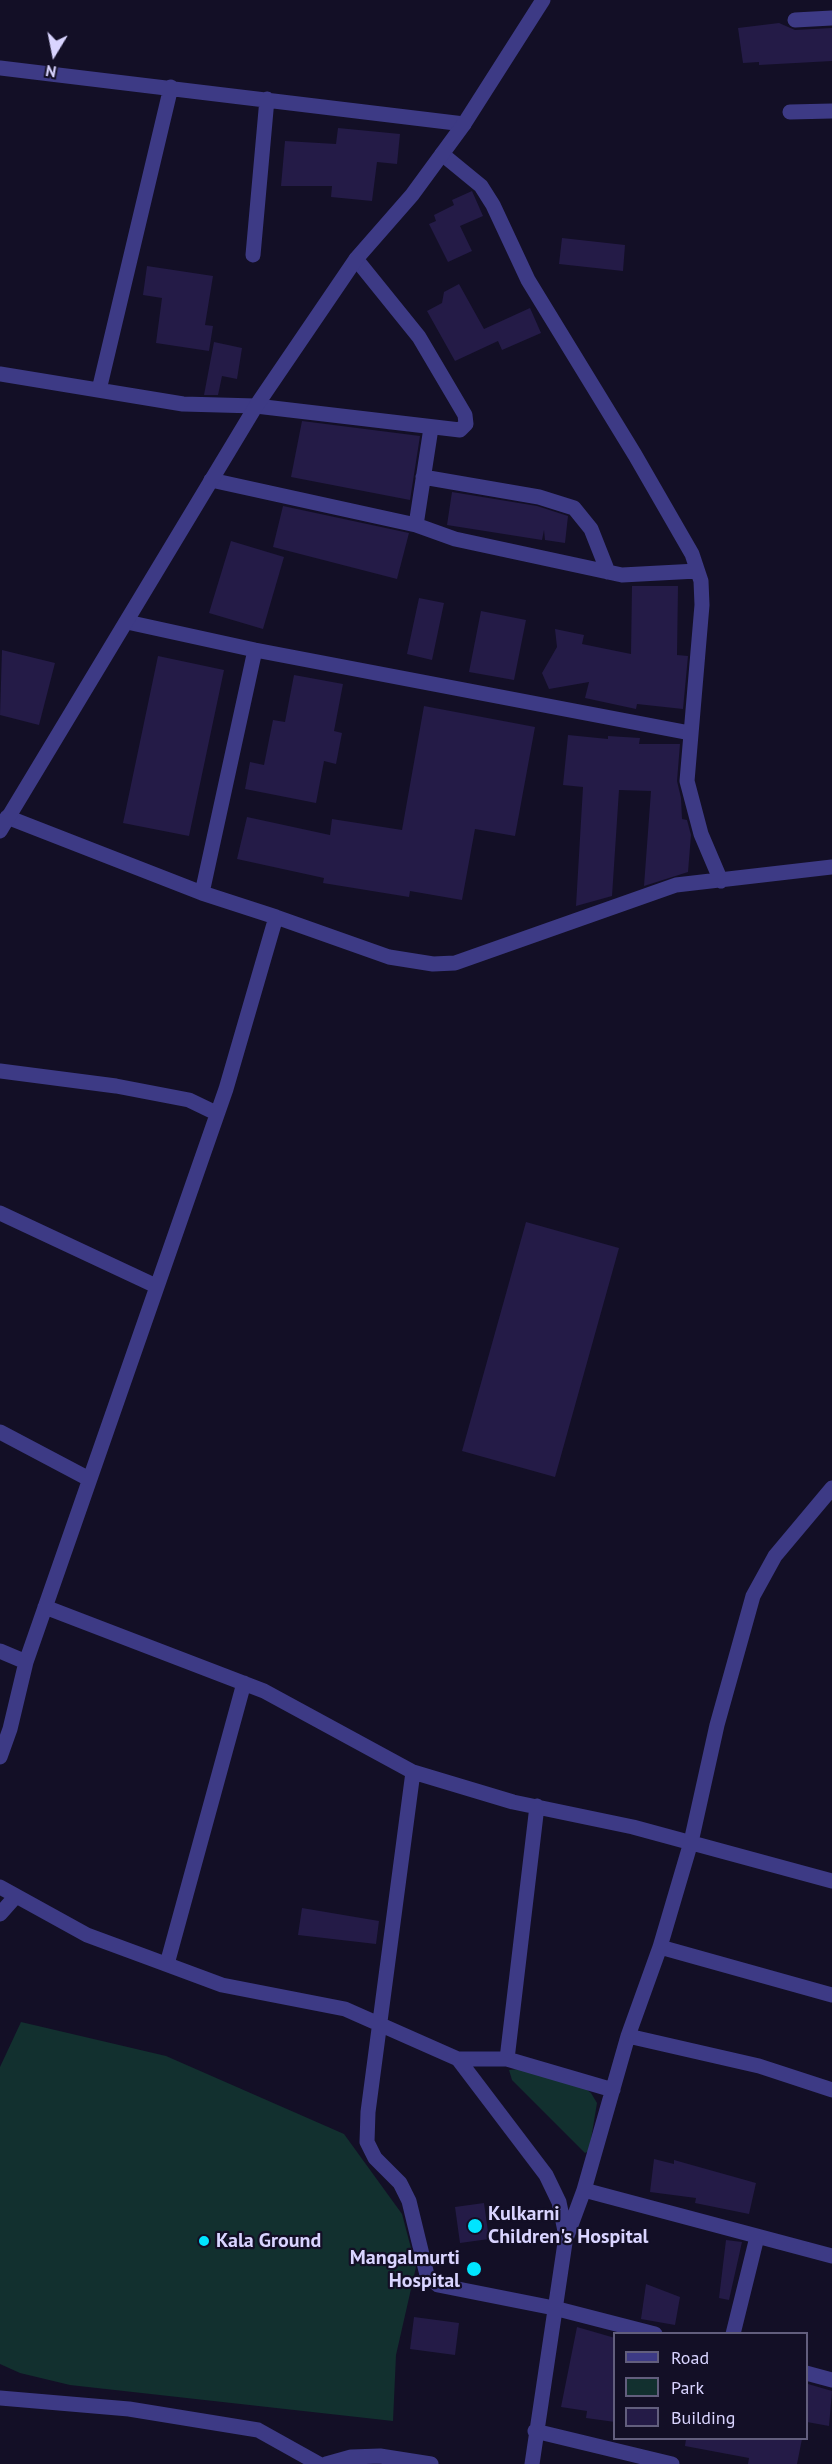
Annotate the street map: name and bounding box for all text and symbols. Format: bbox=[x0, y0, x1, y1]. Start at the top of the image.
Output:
north arrow bbox=[24, 24, 84, 84]
text: N bbox=[44, 61, 58, 82]
place label: Kulkarni Children's Hospital bbox=[488, 2202, 648, 2249]
marker: Kulkarni Children's Hospital bbox=[466, 2217, 484, 2235]
place label: Kala Ground bbox=[216, 2229, 321, 2253]
marker: Kala Ground bbox=[197, 2234, 211, 2248]
place label: Mangalmurti Hospital bbox=[350, 2246, 460, 2293]
marker: Mangalmurti Hospital bbox=[465, 2260, 483, 2278]
legend bbox=[613, 2332, 808, 2440]
text: Road bbox=[671, 2346, 709, 2369]
text: Park bbox=[671, 2376, 704, 2399]
text: Building bbox=[671, 2406, 735, 2429]

